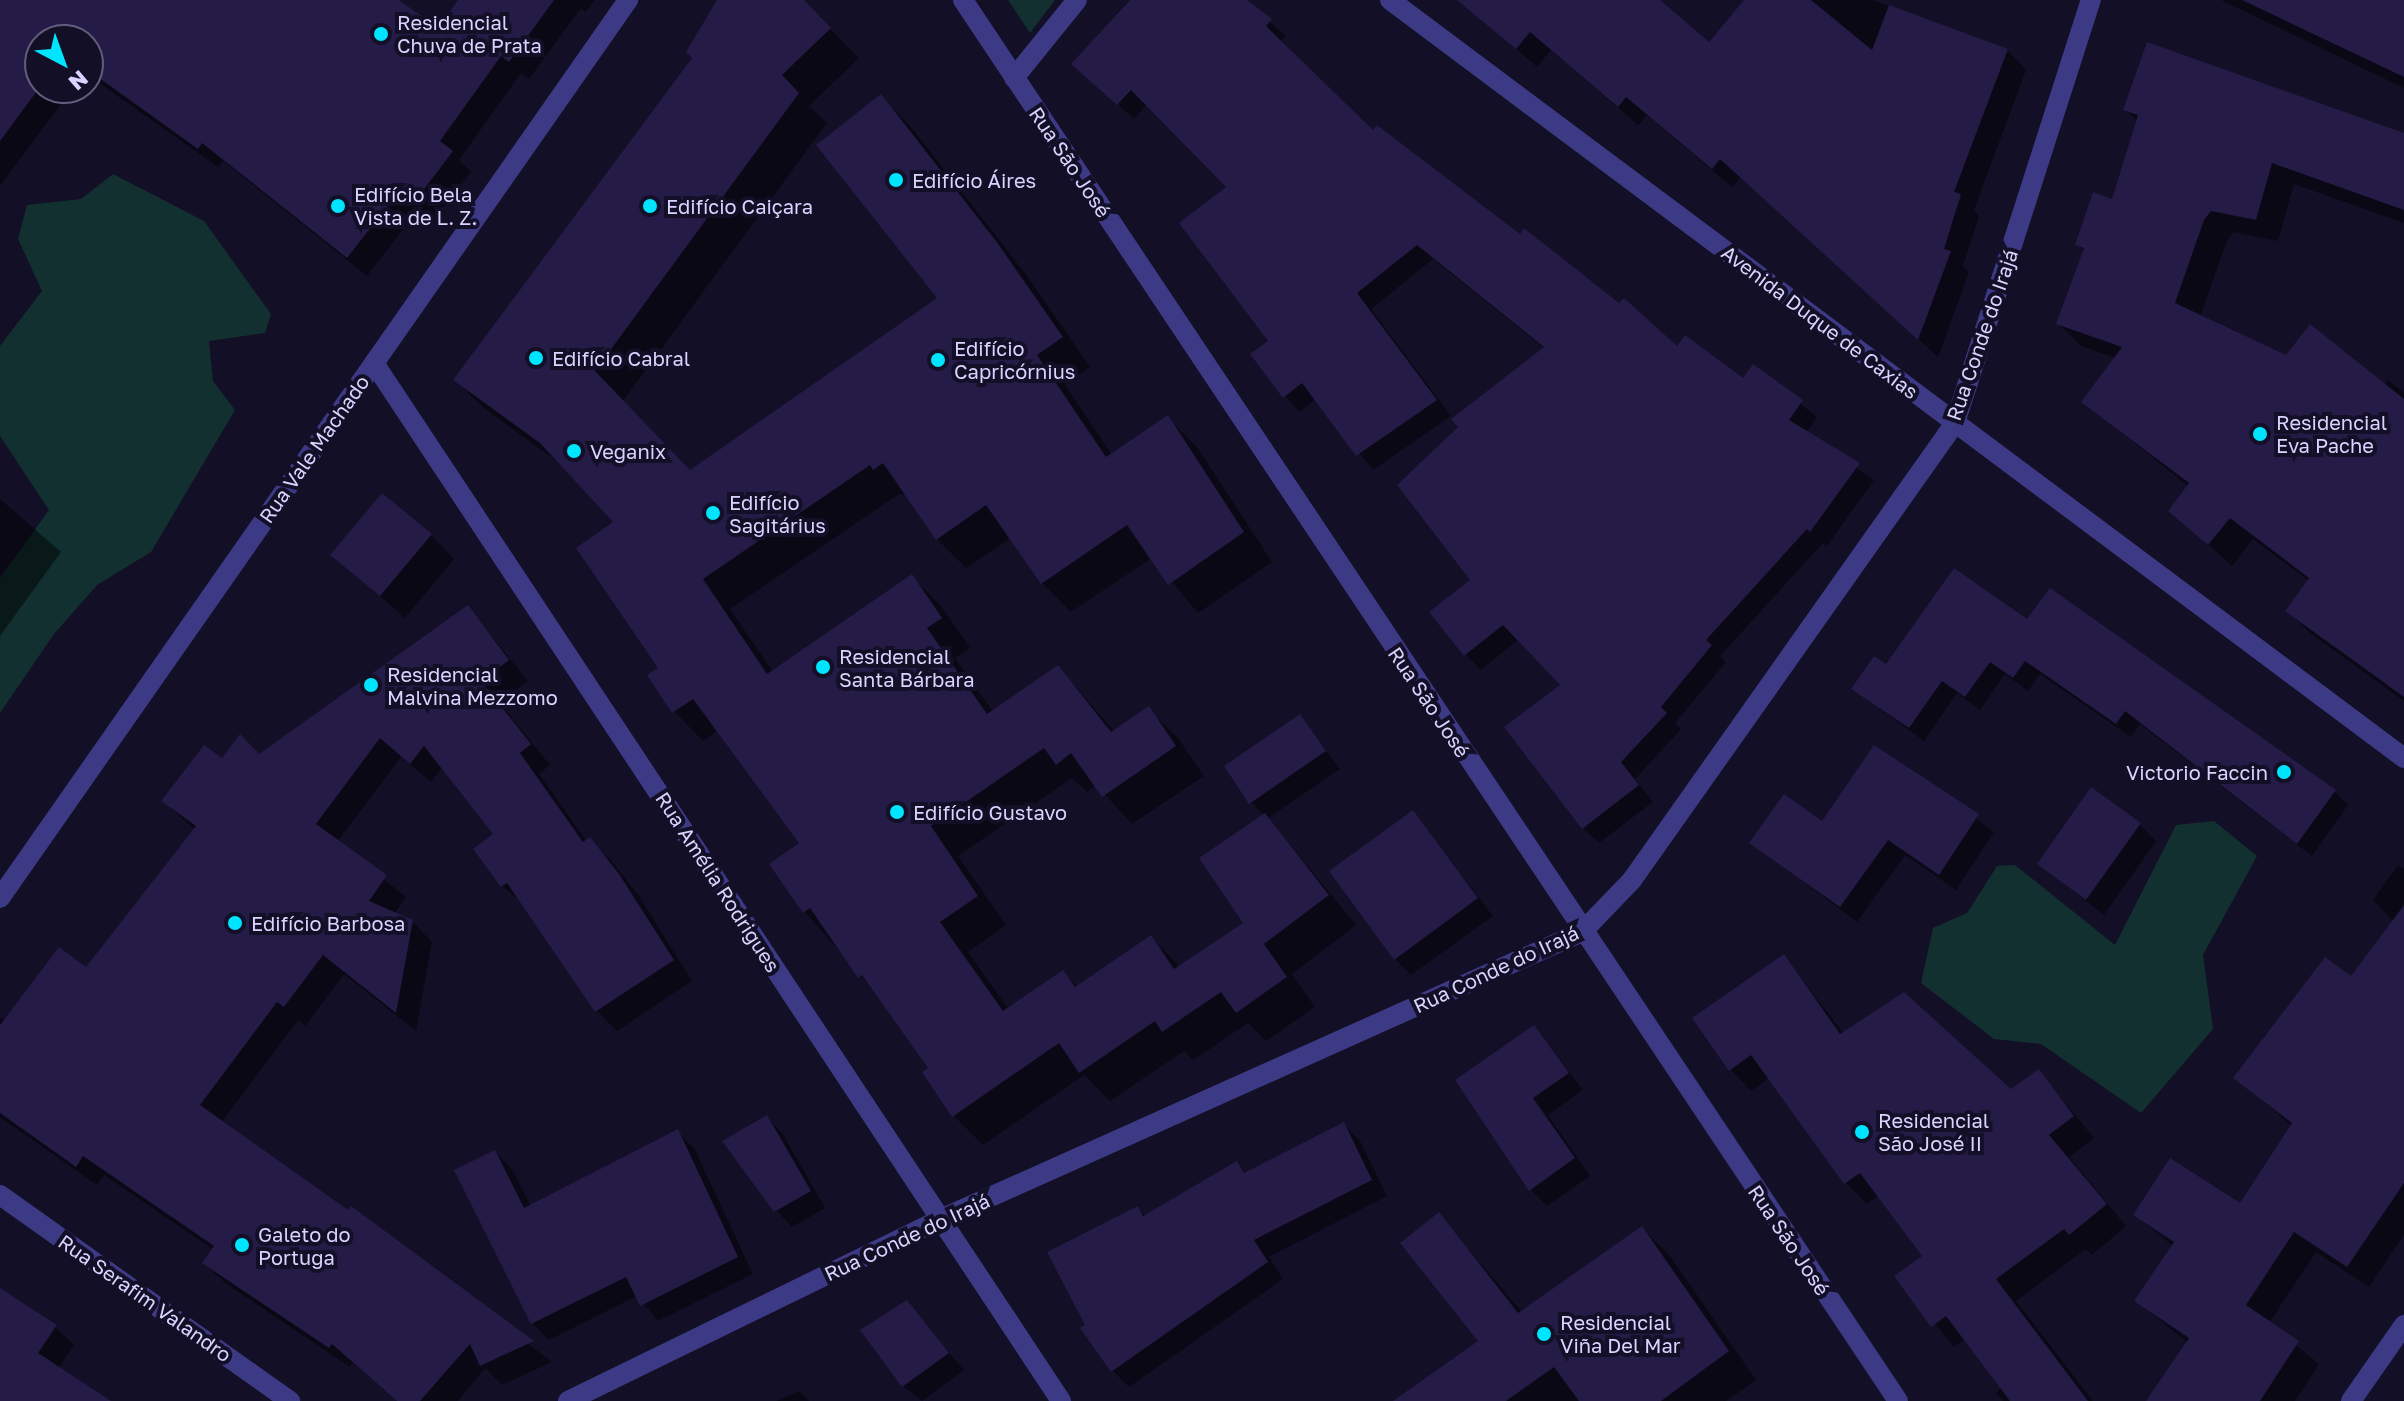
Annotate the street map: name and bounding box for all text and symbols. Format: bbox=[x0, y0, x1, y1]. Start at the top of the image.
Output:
place label: Residencial Chuva de Prata bbox=[397, 10, 542, 57]
north arrow bbox=[24, 24, 104, 104]
marker: Residencial Chuva de Prata bbox=[372, 25, 390, 43]
text: N bbox=[64, 65, 94, 97]
street label: Rua São José bbox=[1024, 102, 1116, 222]
place label: Edifício Áires bbox=[912, 168, 1036, 192]
marker: Edifício Áires bbox=[887, 171, 905, 189]
place label: Edifício Bela Vista de L. Z. bbox=[354, 182, 477, 229]
place label: Edifício Caiçara bbox=[666, 194, 813, 218]
marker: Edifício Bela Vista de L. Z. bbox=[329, 197, 347, 215]
marker: Edifício Caiçara bbox=[641, 197, 659, 215]
street label: Avenida Duque de Caxias bbox=[1717, 240, 1923, 404]
street label: Rua Conde do Irajá bbox=[1941, 246, 2023, 424]
place label: Edifício Capricórnius bbox=[954, 336, 1075, 383]
place label: Edifício Cabral bbox=[552, 346, 690, 370]
marker: Edifício Cabral bbox=[527, 349, 545, 367]
marker: Edifício Capricórnius bbox=[929, 351, 947, 369]
street label: Rua Vale Machado bbox=[254, 370, 374, 528]
place label: Residencial Eva Pache bbox=[2276, 410, 2387, 457]
marker: Residencial Eva Pache bbox=[2251, 425, 2269, 443]
place label: Veganix bbox=[590, 439, 666, 463]
marker: Veganix bbox=[565, 442, 583, 460]
place label: Edifício Sagitárius bbox=[729, 490, 826, 537]
marker: Edifício Sagitárius bbox=[704, 504, 722, 522]
street label: Rua São José bbox=[1383, 642, 1475, 762]
place label: Residencial Santa Bárbara bbox=[839, 644, 974, 691]
marker: Residencial Santa Bárbara bbox=[814, 658, 832, 676]
place label: Residencial Malvina Mezzomo bbox=[387, 662, 558, 709]
marker: Residencial Malvina Mezzomo bbox=[362, 676, 380, 694]
place label: Victorio Faccin bbox=[2126, 760, 2268, 784]
marker: Victorio Faccin bbox=[2275, 763, 2293, 781]
street label: Rua Amélia Rodrigues bbox=[651, 787, 785, 977]
place label: Edifício Gustavo bbox=[913, 800, 1067, 824]
marker: Edifício Gustavo bbox=[888, 803, 906, 821]
place label: Edifício Barbosa bbox=[251, 911, 405, 935]
marker: Edifício Barbosa bbox=[226, 914, 244, 932]
street label: Rua Conde do Irajá bbox=[1410, 920, 1582, 1018]
place label: Residencial São José II bbox=[1878, 1108, 1989, 1155]
marker: Residencial São José II bbox=[1853, 1123, 1871, 1141]
street label: Rua São José bbox=[1743, 1180, 1835, 1300]
street label: Rua Conde do Irajá bbox=[821, 1188, 993, 1286]
place label: Galeto do Portuga bbox=[258, 1222, 350, 1269]
street label: Rua Serafim Valandro bbox=[54, 1229, 236, 1367]
marker: Galeto do Portuga bbox=[233, 1236, 251, 1254]
place label: Residencial Viña Del Mar bbox=[1560, 1310, 1681, 1357]
marker: Residencial Viña Del Mar bbox=[1535, 1325, 1553, 1343]

